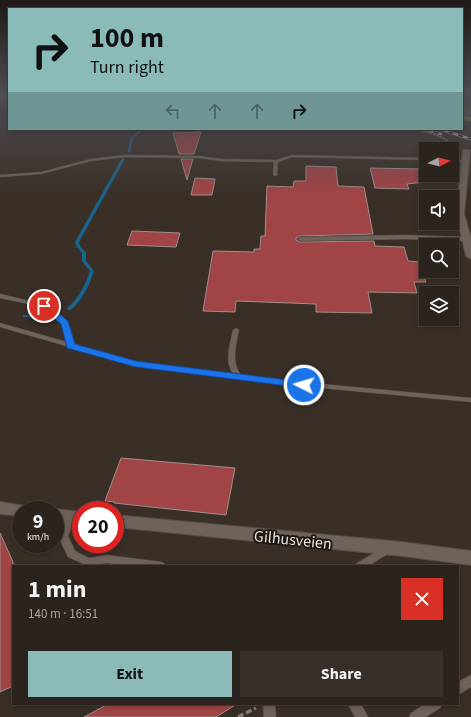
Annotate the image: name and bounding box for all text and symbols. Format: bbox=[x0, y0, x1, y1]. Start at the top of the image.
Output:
text: 100 m bbox=[90, 18, 164, 58]
icon: right bbox=[24, 24, 76, 76]
text: Turn right bbox=[90, 55, 164, 80]
icon: left bbox=[162, 100, 184, 122]
icon: ahead bbox=[204, 100, 226, 122]
icon: ahead bbox=[246, 100, 268, 122]
icon: right bbox=[288, 100, 310, 122]
north arrow bbox=[419, 142, 459, 182]
map controls bbox=[419, 142, 459, 326]
button: sound bbox=[419, 190, 459, 230]
button: search bbox=[419, 238, 459, 278]
button: layers bbox=[419, 286, 459, 326]
pin bbox=[27, 289, 61, 323]
icon: arrive bbox=[33, 295, 55, 317]
position arrow bbox=[283, 364, 325, 406]
speed limit sign: 20 bbox=[72, 501, 124, 553]
text: 9 bbox=[33, 508, 43, 536]
street label: Gilhusveien bbox=[253, 525, 333, 555]
text: km/h bbox=[27, 530, 49, 544]
text: 1 min bbox=[28, 572, 86, 607]
button: close bbox=[401, 578, 443, 620]
text: 140 m · 16:51 bbox=[28, 605, 98, 623]
button: Exit bbox=[28, 651, 232, 697]
button: Share bbox=[240, 651, 443, 697]

